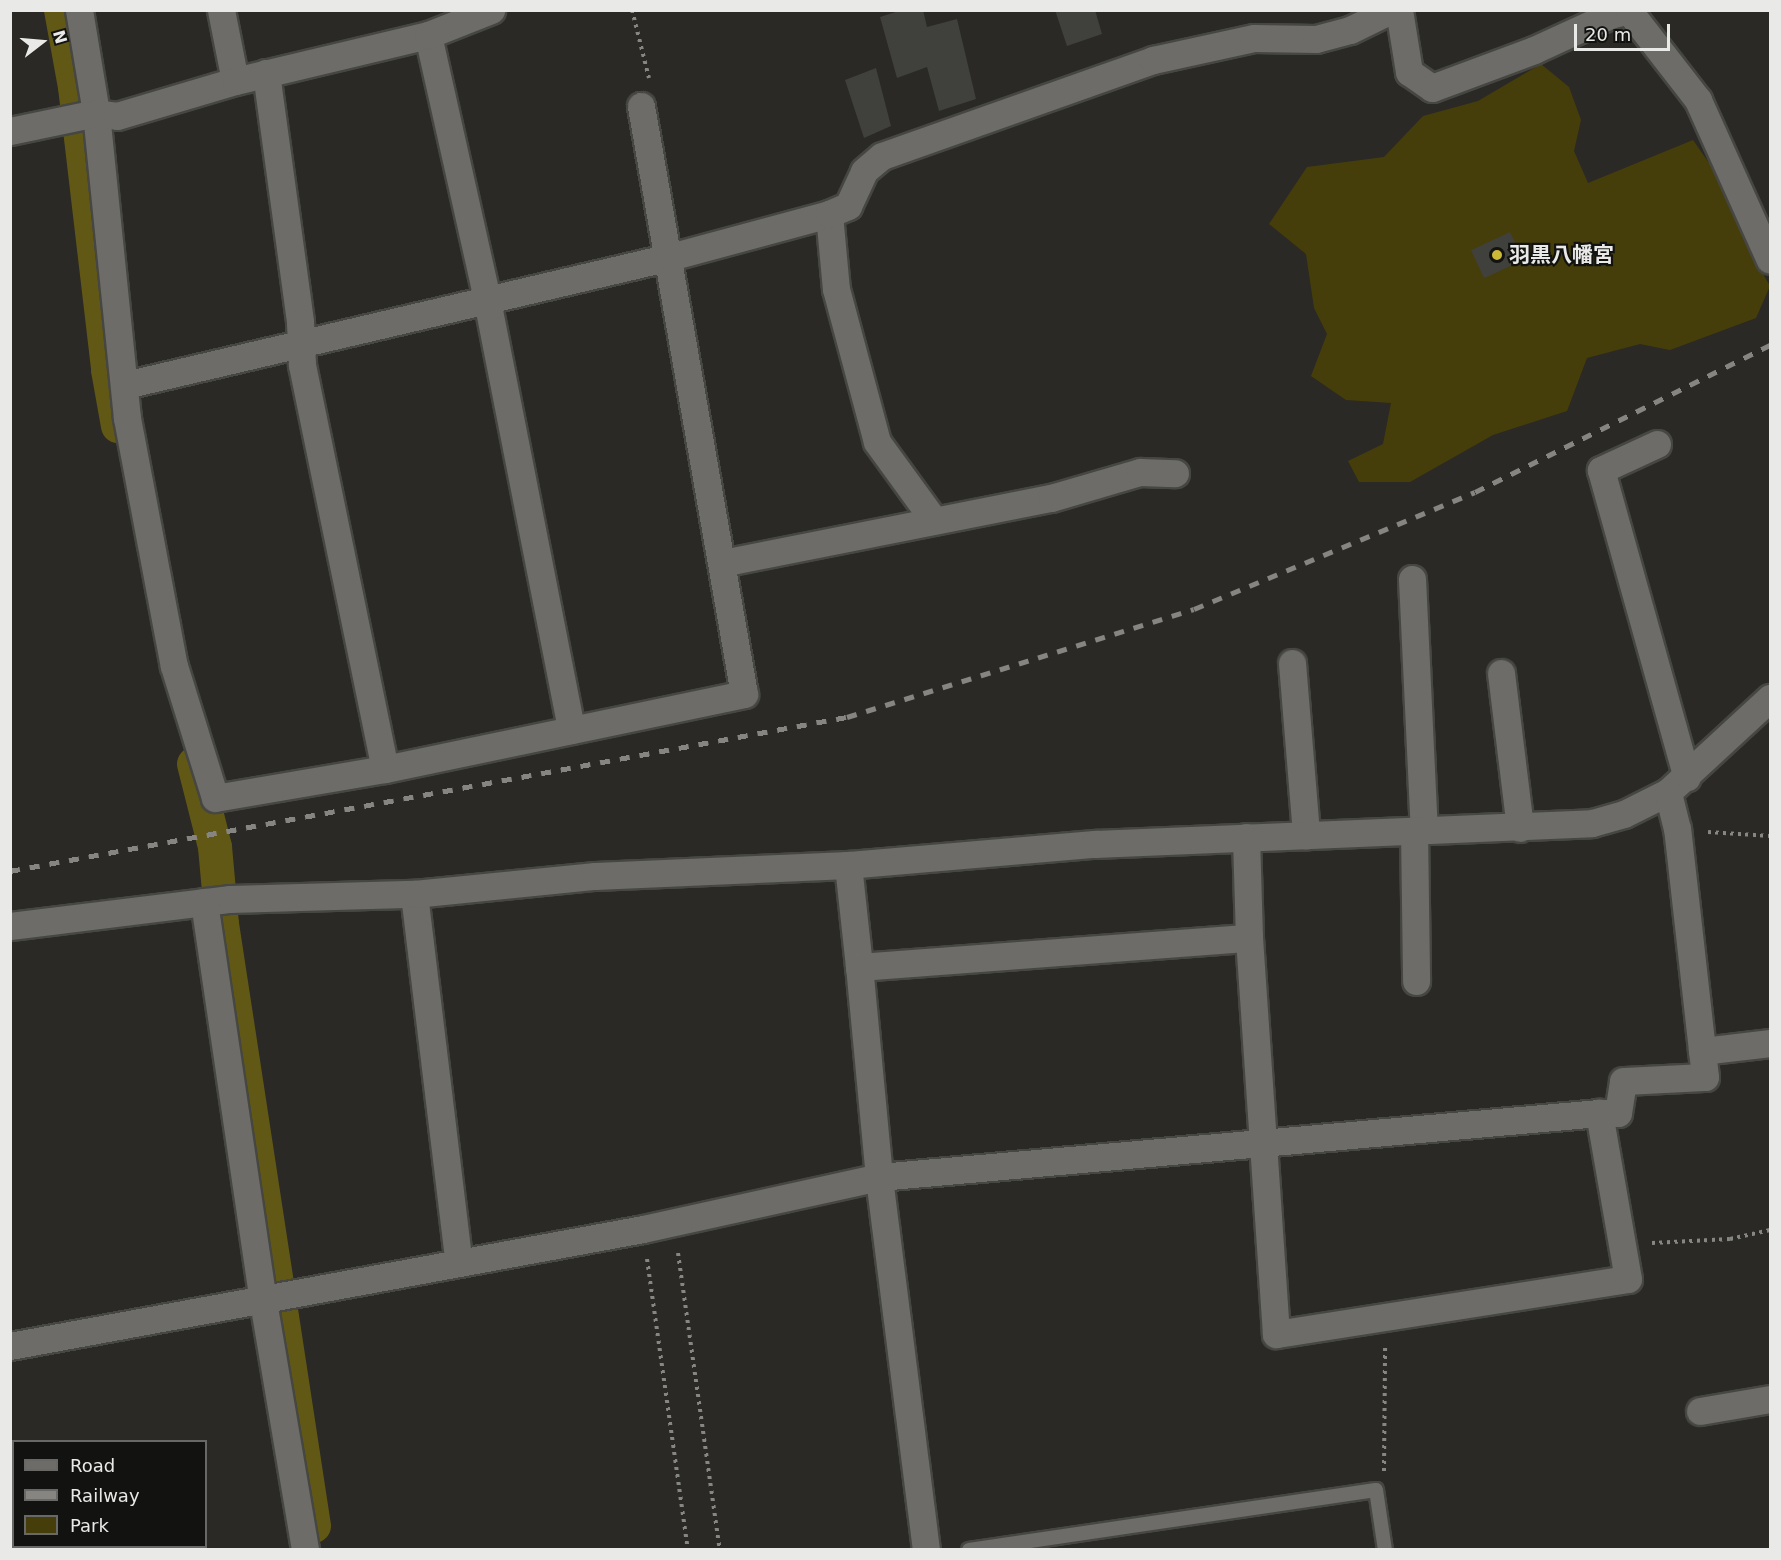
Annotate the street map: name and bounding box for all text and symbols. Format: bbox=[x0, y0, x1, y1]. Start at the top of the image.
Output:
north arrow bbox=[12, 12, 72, 72]
scale bar bbox=[1577, 12, 1673, 50]
text: 20 m bbox=[1585, 24, 1631, 45]
text: N bbox=[49, 28, 71, 46]
place label: 羽黒八幡宮 bbox=[1509, 242, 1614, 268]
marker: 羽黒八幡宮 bbox=[1490, 248, 1504, 262]
legend bbox=[12, 1440, 207, 1548]
text: Road bbox=[70, 1455, 115, 1476]
text: Railway bbox=[70, 1485, 140, 1506]
text: Park bbox=[70, 1515, 109, 1536]

